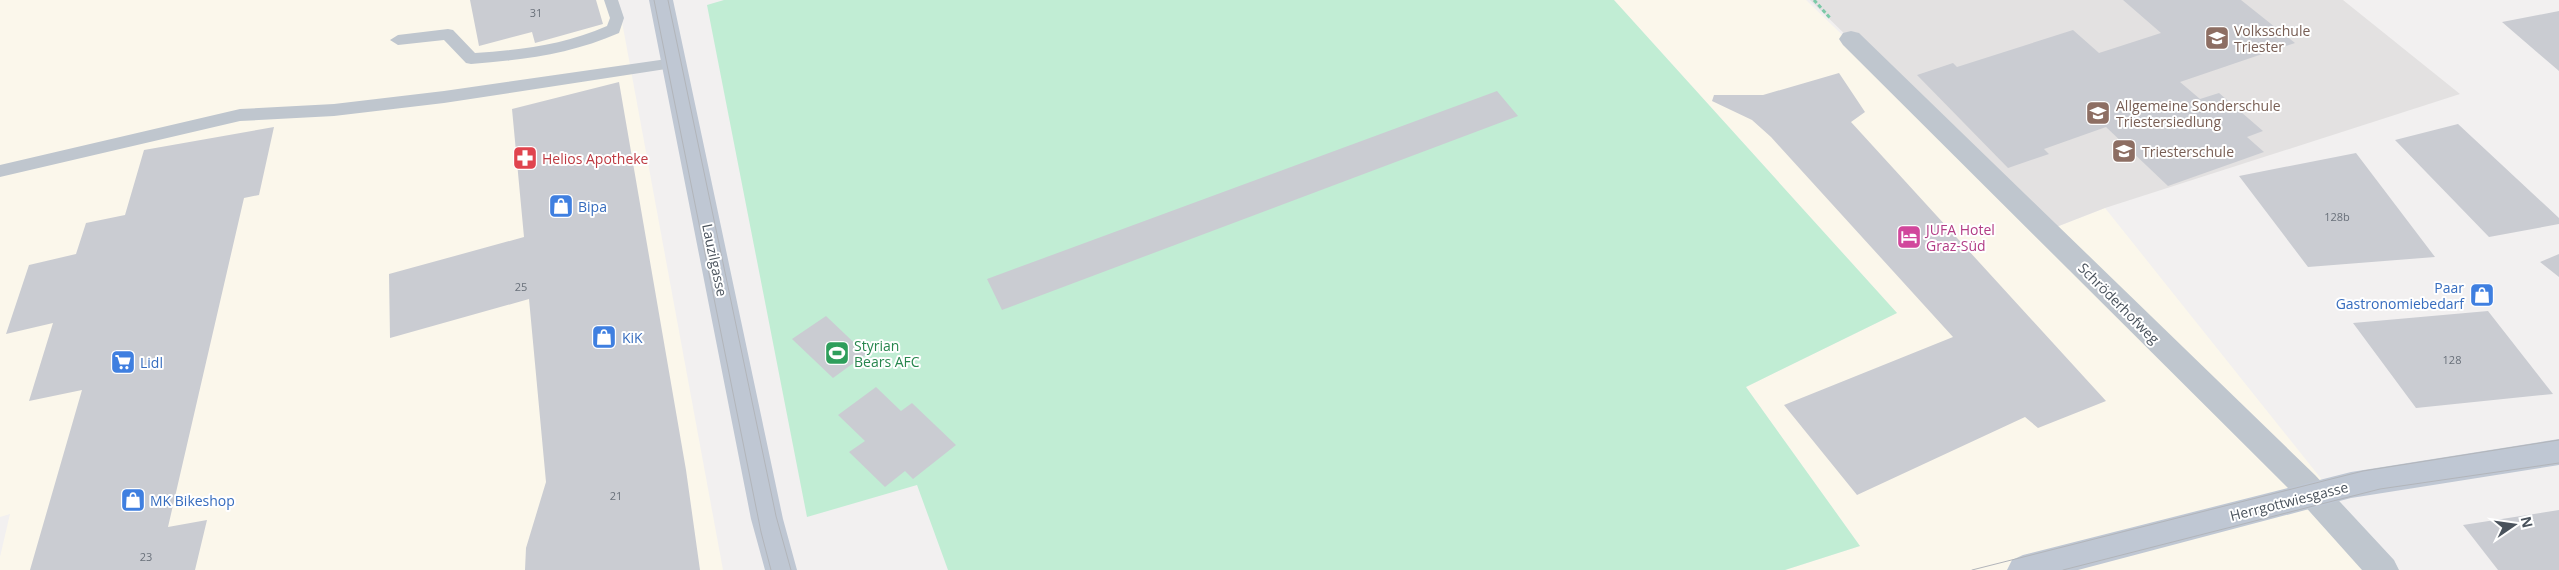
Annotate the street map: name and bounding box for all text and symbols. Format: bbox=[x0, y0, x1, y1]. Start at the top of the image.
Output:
house number: 31 bbox=[530, 5, 542, 20]
place label: Volksschule Triester bbox=[2234, 21, 2310, 56]
school or university icon: Volksschule Triester bbox=[2204, 25, 2230, 51]
place label: Allgemeine Sonderschule Triestersiedlung bbox=[2116, 96, 2281, 131]
school or university icon: Allgemeine Sonderschule Triestersiedlung bbox=[2085, 100, 2111, 126]
school or university icon: Triesterschule bbox=[2111, 138, 2137, 164]
place label: Triesterschule bbox=[2142, 142, 2234, 161]
pharmacy icon: Helios Apotheke bbox=[512, 145, 538, 171]
place label: Helios Apotheke bbox=[542, 149, 649, 168]
shop icon: Bipa bbox=[548, 193, 574, 219]
place label: Bipa bbox=[578, 197, 607, 216]
house number: 128b bbox=[2324, 209, 2350, 224]
place label: JUFA Hotel Graz-Süd bbox=[1924, 220, 1995, 255]
street label: Lauzilgasse bbox=[698, 222, 732, 298]
hotel icon: JUFA Hotel Graz-Süd bbox=[1896, 224, 1922, 250]
street label: Schröderhofweg bbox=[2074, 258, 2164, 348]
place label: Paar Gastronomiebedarf bbox=[2336, 278, 2465, 313]
house number: 25 bbox=[515, 279, 527, 294]
shop icon: Paar Gastronomiebedarf bbox=[2469, 282, 2495, 308]
shop icon: KiK bbox=[591, 324, 617, 350]
place label: KiK bbox=[622, 328, 643, 347]
place label: Styrian Bears AFC bbox=[854, 336, 920, 371]
sports icon: Styrian Bears AFC bbox=[824, 340, 850, 366]
supermarket icon: Lidl bbox=[110, 349, 136, 375]
house number: 128 bbox=[2443, 352, 2461, 367]
place label: Lidl bbox=[140, 353, 163, 372]
street label: Herrgottwiesgasse bbox=[2228, 477, 2350, 525]
shop icon: MK Bikeshop bbox=[120, 487, 146, 513]
house number: 21 bbox=[610, 488, 622, 503]
place label: MK Bikeshop bbox=[150, 491, 235, 510]
north arrow bbox=[2489, 500, 2539, 550]
text: N bbox=[2517, 514, 2538, 530]
house number: 23 bbox=[140, 549, 152, 564]

